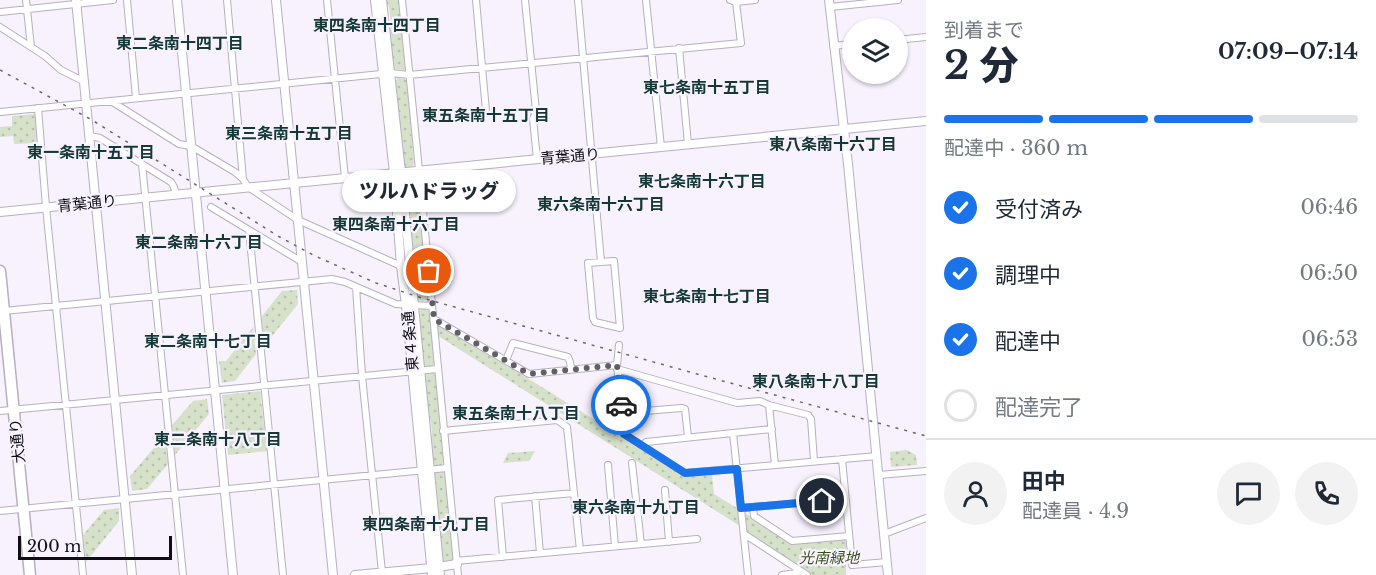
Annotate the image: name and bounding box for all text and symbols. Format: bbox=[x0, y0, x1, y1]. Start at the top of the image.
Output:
district label: 東四条南十四丁目 bbox=[313, 15, 441, 35]
map controls bbox=[842, 18, 908, 84]
button: layers bbox=[842, 18, 908, 84]
text: 到着まで bbox=[944, 18, 1024, 42]
district label: 東二条南十四丁目 bbox=[116, 33, 244, 53]
text: 07:09–07:14 bbox=[1218, 38, 1358, 65]
text: 2 分 bbox=[944, 41, 1019, 90]
district label: 東七条南十五丁目 bbox=[643, 77, 771, 97]
district label: 東五条南十五丁目 bbox=[422, 105, 550, 125]
district label: 東三条南十五丁目 bbox=[225, 123, 353, 143]
district label: 東八条南十六丁目 bbox=[769, 134, 897, 154]
text: 配達中 · 360 m bbox=[944, 136, 1088, 160]
district label: 東一条南十五丁目 bbox=[27, 142, 155, 162]
street label: 青葉通り bbox=[539, 144, 601, 168]
callout: ツルハドラッグ bbox=[342, 169, 516, 211]
district label: 東七条南十六丁目 bbox=[638, 171, 766, 191]
text: ツルハドラッグ bbox=[359, 179, 499, 203]
street label: 青葉通り bbox=[56, 190, 118, 216]
icon: check bbox=[944, 191, 977, 224]
district label: 東六条南十六丁目 bbox=[537, 194, 665, 214]
text: 06:46 bbox=[1301, 195, 1358, 219]
text: 受付済み bbox=[995, 196, 1083, 223]
district label: 東四条南十六丁目 bbox=[332, 214, 460, 234]
district label: 東二条南十六丁目 bbox=[135, 232, 263, 252]
pin bbox=[403, 245, 454, 296]
icon: bag bbox=[412, 254, 445, 287]
icon: check bbox=[944, 257, 977, 290]
text: 06:50 bbox=[1300, 261, 1358, 285]
text: 調理中 bbox=[995, 262, 1061, 289]
district label: 東七条南十七丁目 bbox=[643, 286, 771, 306]
street label: 東４条通 bbox=[398, 310, 422, 372]
icon: check bbox=[944, 323, 977, 356]
text: 06:53 bbox=[1301, 327, 1358, 351]
text: 配達中 bbox=[995, 328, 1061, 355]
district label: 東二条南十七丁目 bbox=[144, 331, 272, 351]
district label: 東八条南十八丁目 bbox=[752, 371, 880, 391]
courier bbox=[591, 375, 651, 435]
icon: car bbox=[605, 389, 638, 422]
text: 配達完了 bbox=[995, 394, 1083, 421]
district label: 東五条南十八丁目 bbox=[452, 403, 580, 423]
street label: 大通り bbox=[5, 418, 29, 464]
district label: 東二条南十八丁目 bbox=[154, 429, 282, 449]
button: person bbox=[944, 462, 1007, 525]
button: chat bbox=[1217, 462, 1280, 525]
button: phone bbox=[1295, 462, 1358, 525]
text: 田中 bbox=[1022, 468, 1066, 495]
pin bbox=[796, 475, 847, 526]
icon: home bbox=[805, 484, 838, 517]
district label: 東六条南十九丁目 bbox=[572, 497, 700, 517]
text: 配達員 · 4.9 bbox=[1022, 499, 1129, 523]
district label: 東四条南十九丁目 bbox=[362, 514, 490, 534]
scale bar bbox=[18, 533, 172, 560]
text: 200 m bbox=[27, 536, 81, 556]
park label: 光南緑地 bbox=[799, 548, 861, 567]

